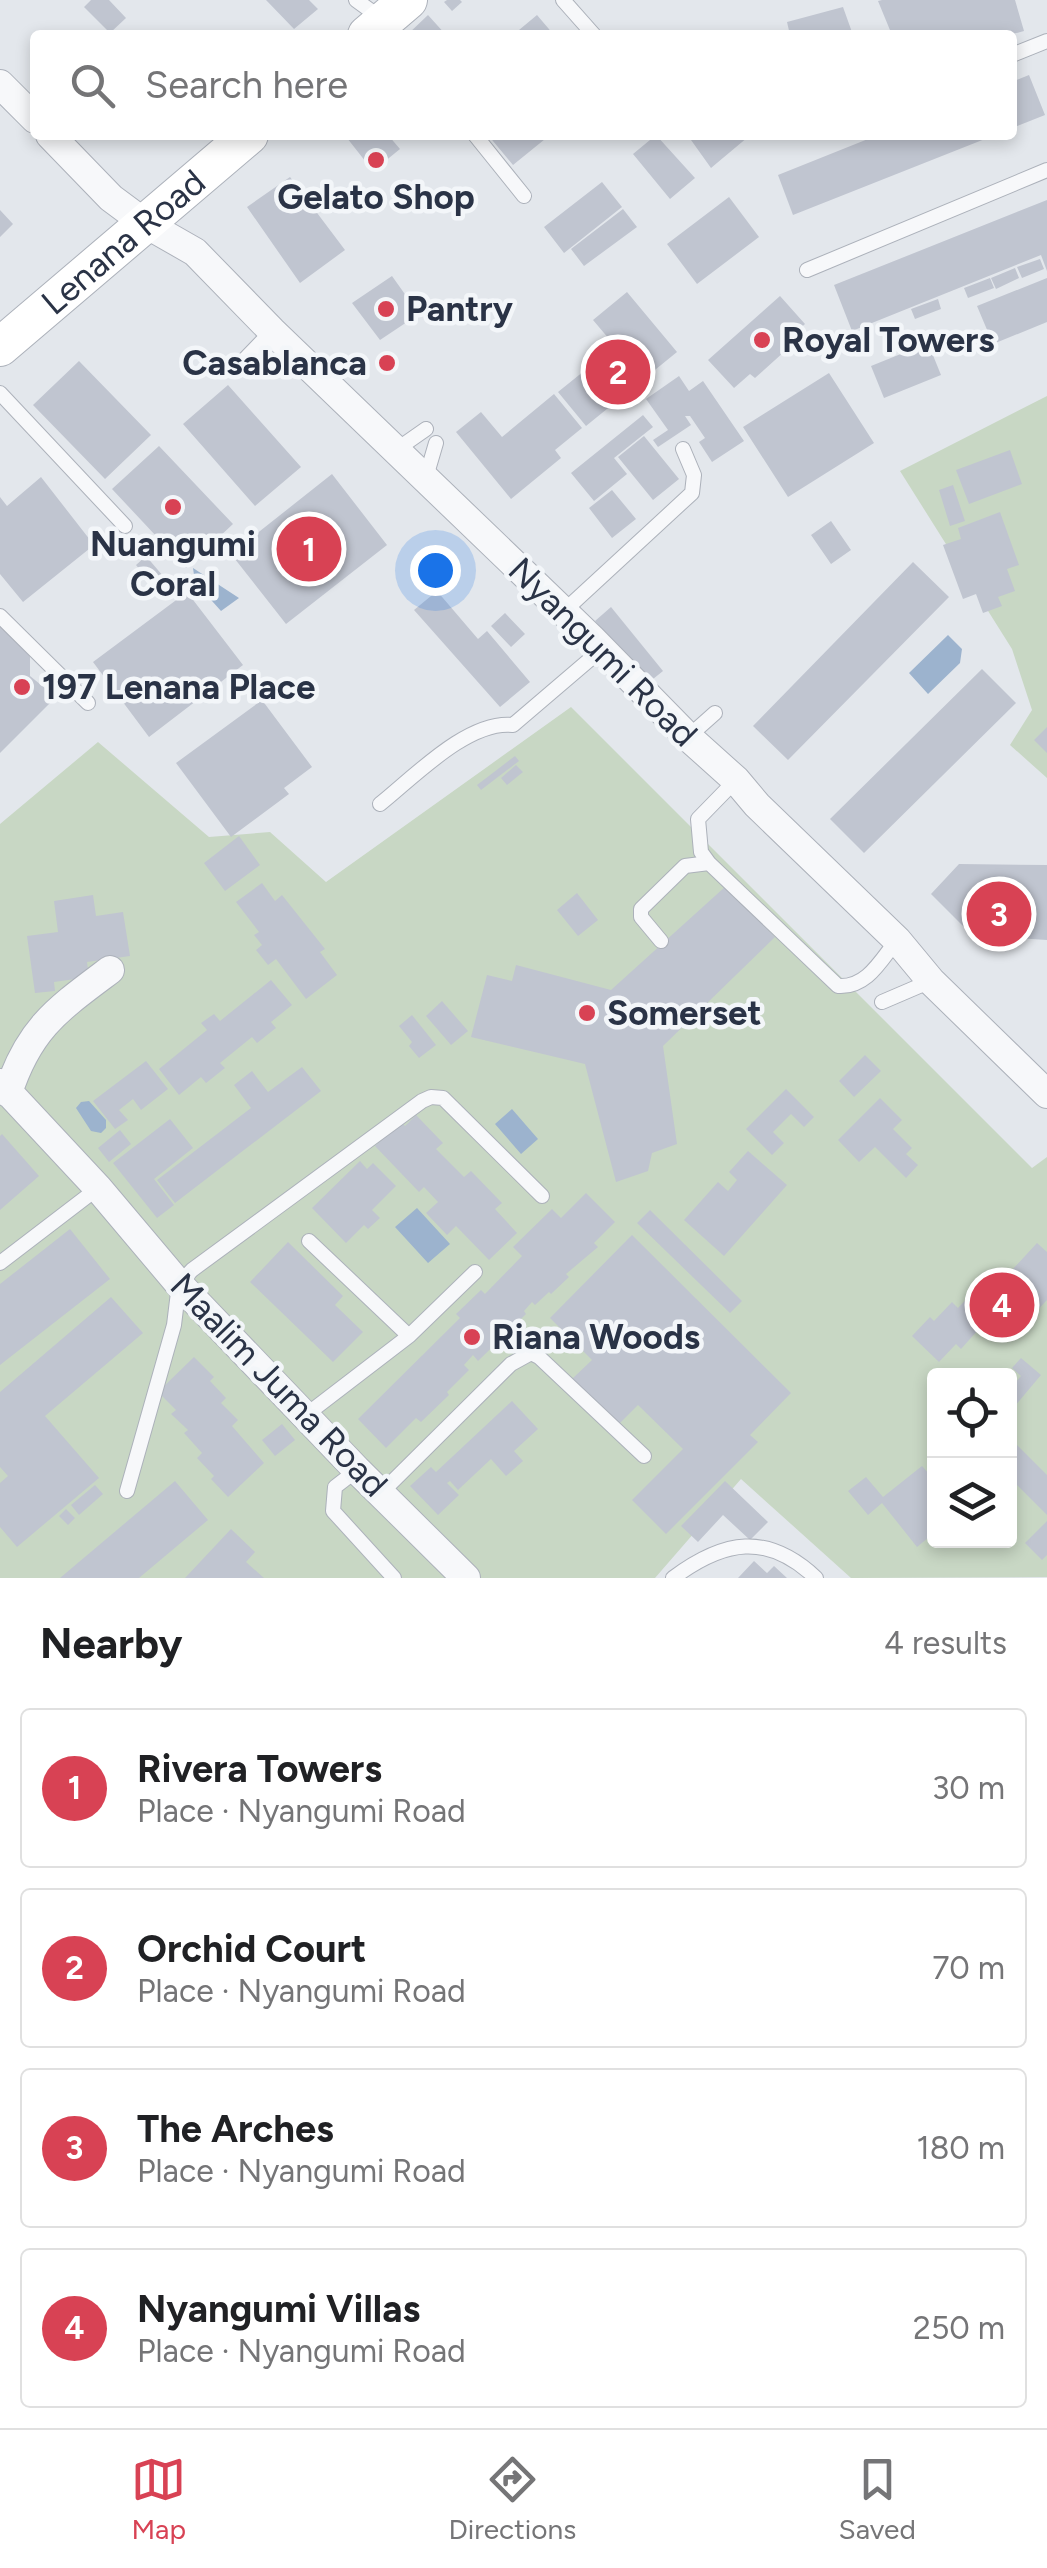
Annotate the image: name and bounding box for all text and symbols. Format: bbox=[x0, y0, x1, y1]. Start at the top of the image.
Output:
search box bbox=[30, 30, 1017, 140]
icon: search bbox=[65, 58, 120, 113]
text: Search here bbox=[145, 62, 348, 108]
marker: Gelato Shop bbox=[365, 149, 387, 171]
street label: Lenana Road bbox=[33, 161, 214, 323]
place label: Gelato Shop bbox=[277, 176, 475, 218]
place label: Pantry bbox=[406, 288, 514, 330]
marker: Pantry bbox=[375, 298, 397, 320]
place label: Royal Towers bbox=[782, 319, 995, 361]
marker: Royal Towers bbox=[751, 329, 773, 351]
pin: 2 bbox=[586, 334, 650, 410]
place label: Casablanca bbox=[182, 342, 367, 384]
marker: Casablanca bbox=[376, 352, 398, 374]
marker: Nuangumi Coral bbox=[162, 496, 184, 518]
pin: 1 bbox=[276, 512, 342, 586]
place label: Nuangumi Coral bbox=[90, 523, 256, 605]
your location bbox=[410, 545, 461, 596]
street label: Nyangumi Road bbox=[500, 549, 706, 755]
place label: 197 Lenana Place bbox=[42, 666, 315, 708]
marker: 197 Lenana Place bbox=[11, 676, 33, 698]
pin: 3 bbox=[966, 876, 1032, 952]
place label: Somerset bbox=[607, 992, 762, 1034]
marker: Somerset bbox=[576, 1002, 598, 1024]
street label: Maalim Juma Road bbox=[162, 1265, 396, 1505]
pin: 4 bbox=[970, 1268, 1034, 1342]
place label: Riana Woods bbox=[492, 1316, 700, 1358]
marker: Riana Woods bbox=[461, 1326, 483, 1348]
map controls bbox=[927, 1368, 1017, 1548]
button: locate bbox=[927, 1368, 1017, 1458]
button: layers bbox=[927, 1458, 1017, 1548]
text: Nearby bbox=[40, 1618, 182, 1669]
text: 4 results bbox=[884, 1624, 1007, 1662]
text: Rivera Towers bbox=[137, 1746, 382, 1792]
text: 1 bbox=[68, 1769, 81, 1807]
text: 30 m bbox=[932, 1769, 1005, 1807]
text: Place · Nyangumi Road bbox=[137, 1792, 466, 1830]
text: Orchid Court bbox=[137, 1926, 366, 1972]
text: 2 bbox=[65, 1949, 84, 1987]
text: 70 m bbox=[932, 1949, 1005, 1987]
text: Place · Nyangumi Road bbox=[137, 1972, 466, 2010]
text: The Arches bbox=[137, 2106, 334, 2152]
text: 3 bbox=[66, 2129, 83, 2167]
text: 180 m bbox=[916, 2129, 1005, 2167]
text: Place · Nyangumi Road bbox=[137, 2152, 466, 2190]
text: Nyangumi Villas bbox=[137, 2286, 420, 2332]
text: 4 bbox=[64, 2309, 85, 2347]
text: 250 m bbox=[913, 2309, 1005, 2347]
text: Place · Nyangumi Road bbox=[137, 2332, 466, 2370]
tab: Map bbox=[131, 2452, 186, 2546]
tab: Directions bbox=[449, 2452, 576, 2546]
tab: Saved bbox=[839, 2452, 916, 2546]

